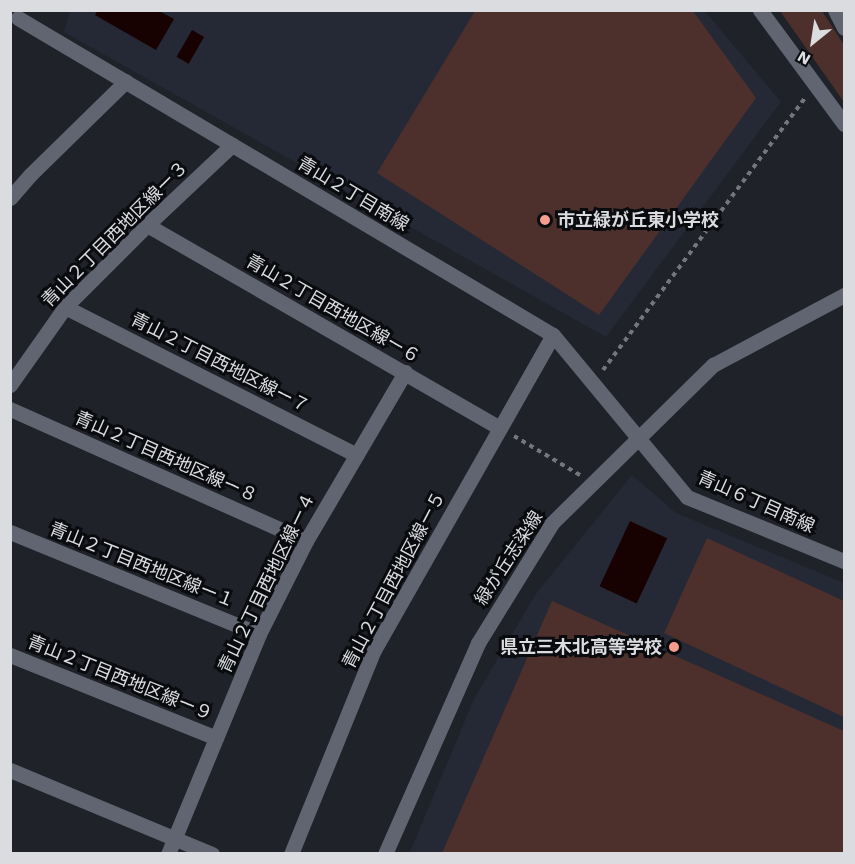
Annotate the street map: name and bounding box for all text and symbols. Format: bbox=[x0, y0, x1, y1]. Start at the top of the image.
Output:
north arrow bbox=[783, 12, 843, 72]
text: N bbox=[794, 47, 814, 69]
street label: 青山２丁目南線 bbox=[293, 152, 413, 236]
street label: 青山２丁目西地区線ー３ bbox=[37, 156, 193, 312]
place label: 市立緑が丘東小学校 bbox=[557, 209, 719, 231]
marker: 市立緑が丘東小学校 bbox=[538, 213, 552, 227]
street label: 青山２丁目西地区線ー６ bbox=[242, 250, 424, 368]
street label: 青山２丁目西地区線ー７ bbox=[127, 308, 313, 418]
street label: 青山２丁目西地区線ー８ bbox=[71, 407, 261, 507]
street label: 青山６丁目南線 bbox=[694, 467, 818, 537]
street label: 青山２丁目西地区線ー５ bbox=[338, 488, 450, 672]
street label: 青山２丁目西地区線ー４ bbox=[214, 489, 320, 677]
street label: 緑が丘志染線 bbox=[471, 507, 547, 609]
street label: 青山２丁目西地区線ー１ bbox=[46, 518, 238, 612]
street label: 青山２丁目西地区線ー９ bbox=[24, 631, 216, 725]
place label: 県立三木北高等学校 bbox=[500, 636, 662, 658]
marker: 県立三木北高等学校 bbox=[667, 640, 681, 654]

